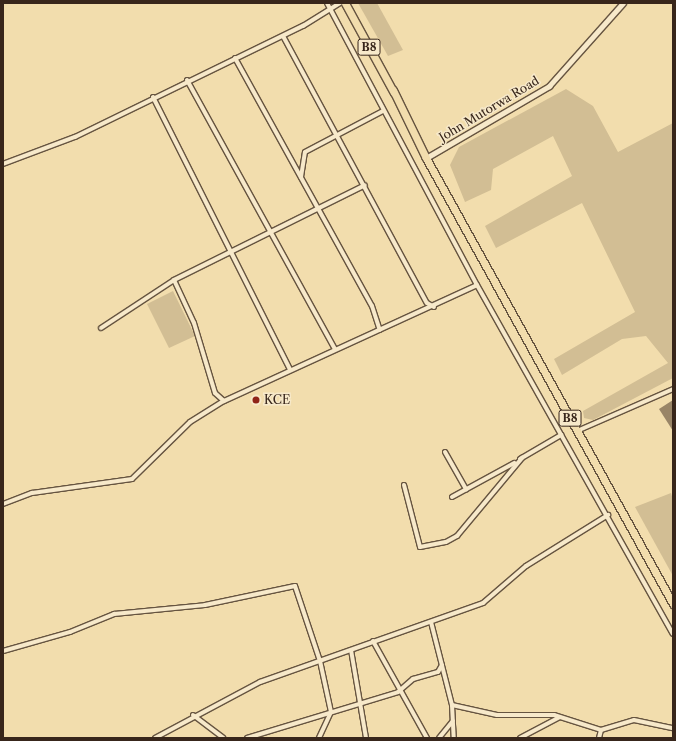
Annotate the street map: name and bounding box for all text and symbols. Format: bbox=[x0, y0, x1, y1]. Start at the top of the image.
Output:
road number: B8 bbox=[357, 38, 381, 56]
street label: John Mutorwa Road bbox=[436, 73, 542, 145]
place label: KCE bbox=[264, 393, 290, 407]
marker: KCE bbox=[251, 395, 261, 405]
road number: B8 bbox=[558, 409, 582, 427]

